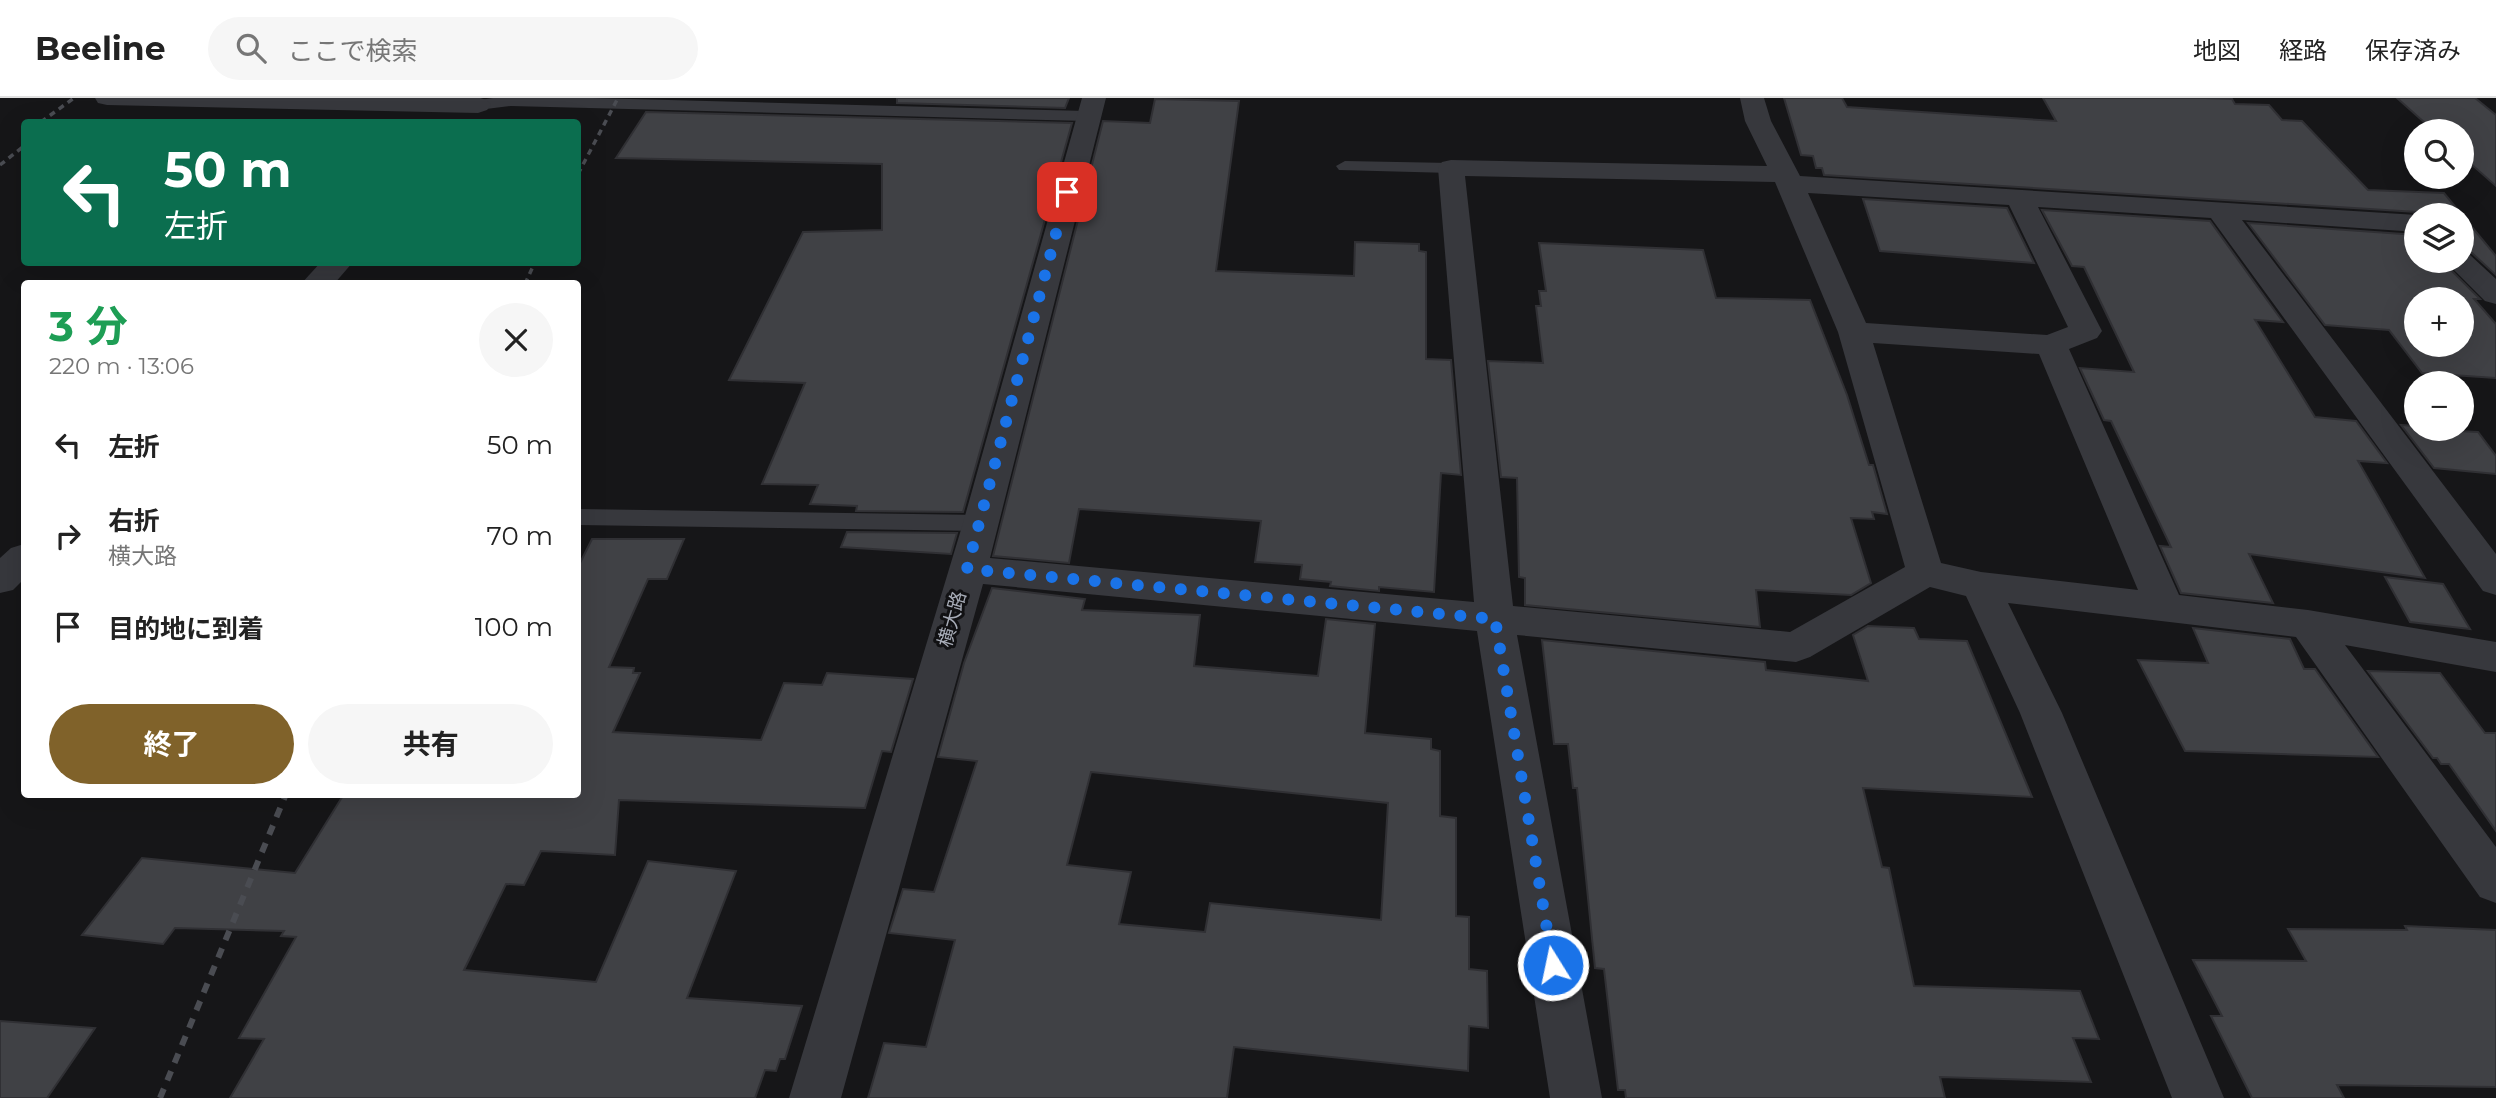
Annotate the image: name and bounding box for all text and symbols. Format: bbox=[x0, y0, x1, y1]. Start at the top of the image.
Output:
search box bbox=[208, 17, 698, 80]
text: Beeline bbox=[35, 28, 166, 68]
icon: search bbox=[232, 29, 270, 67]
text: ここで検索 bbox=[288, 35, 418, 67]
text: 地図 bbox=[2193, 36, 2241, 65]
text: 経路 bbox=[2279, 36, 2327, 65]
text: 保存済み bbox=[2365, 36, 2461, 65]
map controls bbox=[2404, 119, 2474, 441]
button: search bbox=[2404, 119, 2474, 189]
text: 50 m bbox=[164, 140, 292, 199]
icon: left bbox=[49, 147, 140, 238]
pin bbox=[1037, 162, 1097, 222]
icon: arrive bbox=[1048, 173, 1086, 211]
button: layers bbox=[2404, 203, 2474, 273]
text: 左折 bbox=[164, 206, 228, 245]
button: + bbox=[2404, 287, 2474, 357]
text: 3 分 bbox=[49, 300, 128, 352]
button: close bbox=[479, 303, 553, 377]
text: 220 m · 13:06 bbox=[49, 352, 194, 380]
button: − bbox=[2404, 371, 2474, 441]
icon: left bbox=[49, 426, 87, 464]
text: 50 m bbox=[487, 429, 553, 461]
text: 左折 bbox=[108, 431, 160, 463]
text: 右折 bbox=[108, 505, 160, 537]
icon: right bbox=[49, 517, 87, 555]
text: 70 m bbox=[487, 520, 553, 552]
text: 横大路 bbox=[108, 542, 177, 570]
street label: 横大路 bbox=[933, 588, 971, 650]
icon: arrive bbox=[49, 608, 87, 646]
text: 100 m bbox=[475, 611, 553, 643]
text: 目的地に到着 bbox=[108, 613, 264, 645]
button: 終了 bbox=[49, 704, 294, 784]
button: 共有 bbox=[308, 704, 553, 784]
position arrow bbox=[1516, 928, 1590, 1002]

